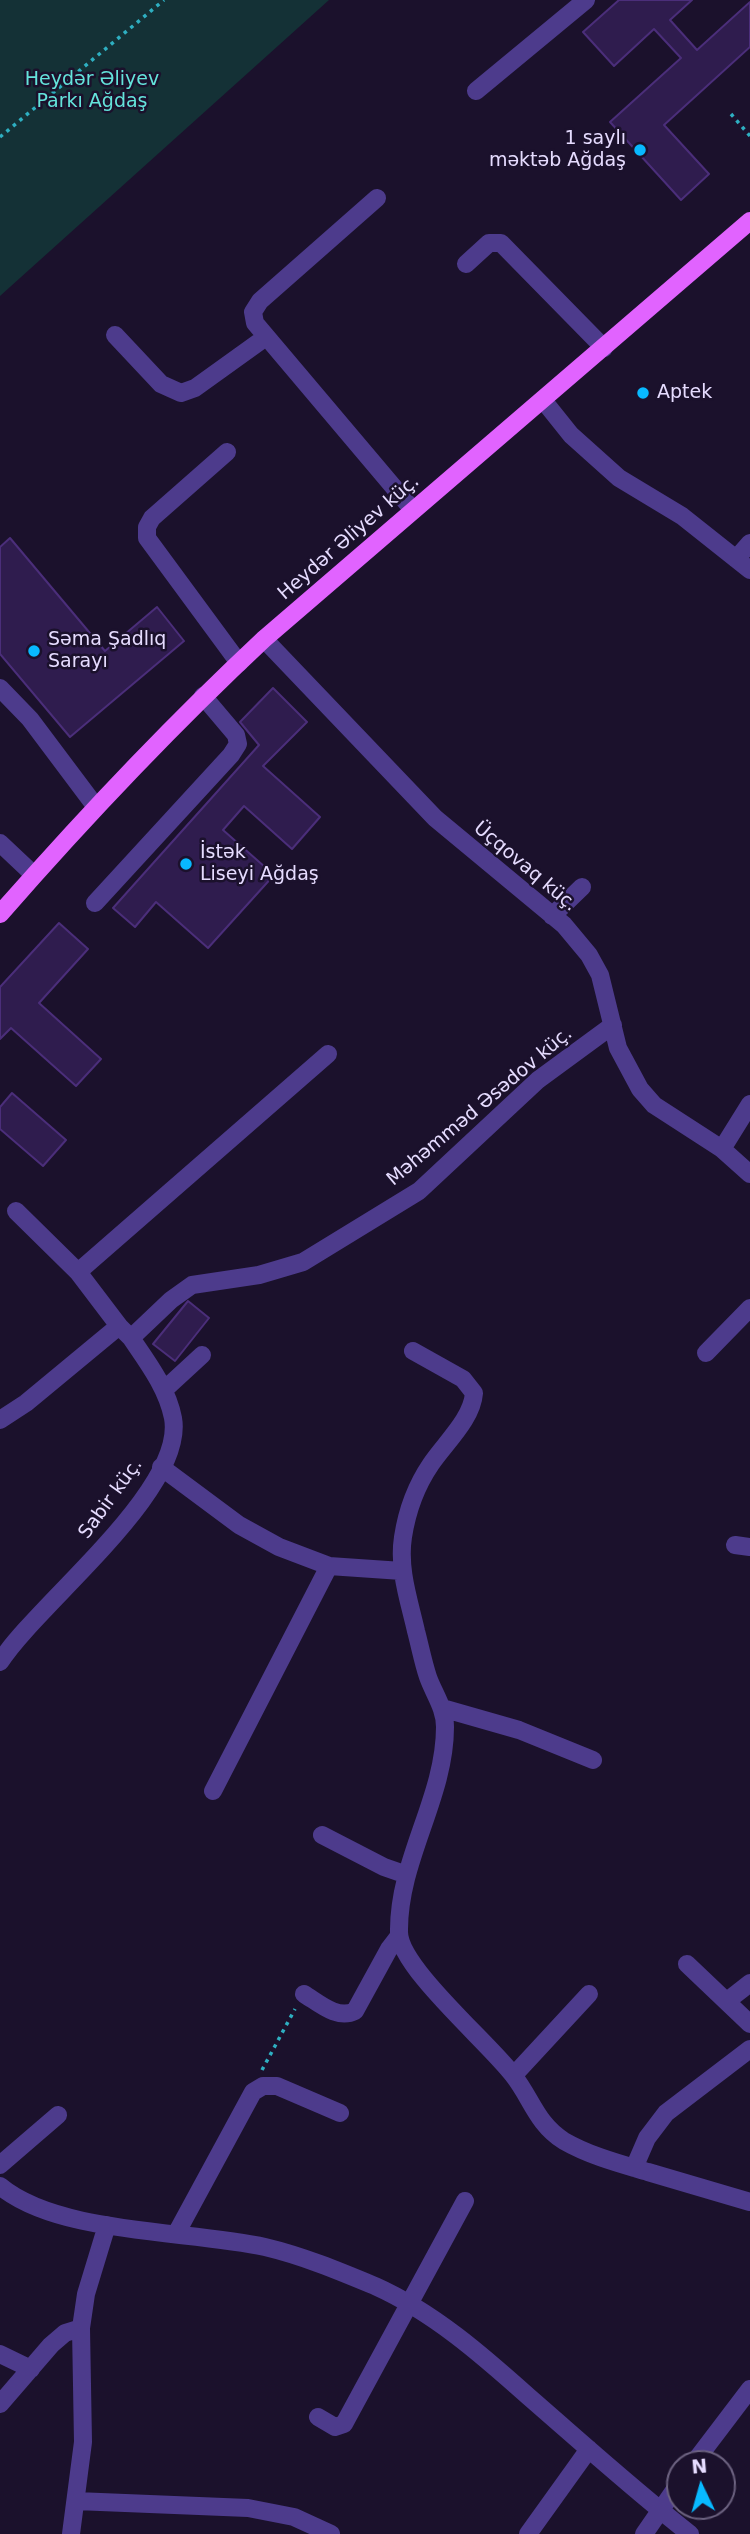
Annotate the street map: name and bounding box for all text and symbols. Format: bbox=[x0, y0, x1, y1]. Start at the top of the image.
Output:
park label: Heydər Əliyev Parkı Ağdaş bbox=[25, 69, 159, 113]
place label: 1 saylı məktəb Ağdaş bbox=[489, 128, 626, 172]
marker: 1 saylı məktəb Ağdaş bbox=[632, 142, 648, 158]
place label: Aptek bbox=[657, 382, 712, 404]
marker: Aptek bbox=[635, 385, 651, 401]
street label: Heydər Əliyev küç. bbox=[274, 471, 424, 605]
place label: Səma Şadlıq Sarayı bbox=[48, 629, 166, 673]
marker: Səma Şadlıq Sarayı bbox=[26, 643, 42, 659]
street label: Üçqovaq küç. bbox=[469, 817, 581, 917]
place label: İstək Liseyi Ağdaş bbox=[200, 842, 319, 886]
marker: İstək Liseyi Ağdaş bbox=[178, 856, 194, 872]
street label: Məhəmməd Əsədov küç. bbox=[383, 1023, 577, 1191]
street label: Sabir küç. bbox=[74, 1454, 148, 1544]
north arrow bbox=[666, 2450, 736, 2520]
text: N bbox=[690, 2454, 708, 2478]

